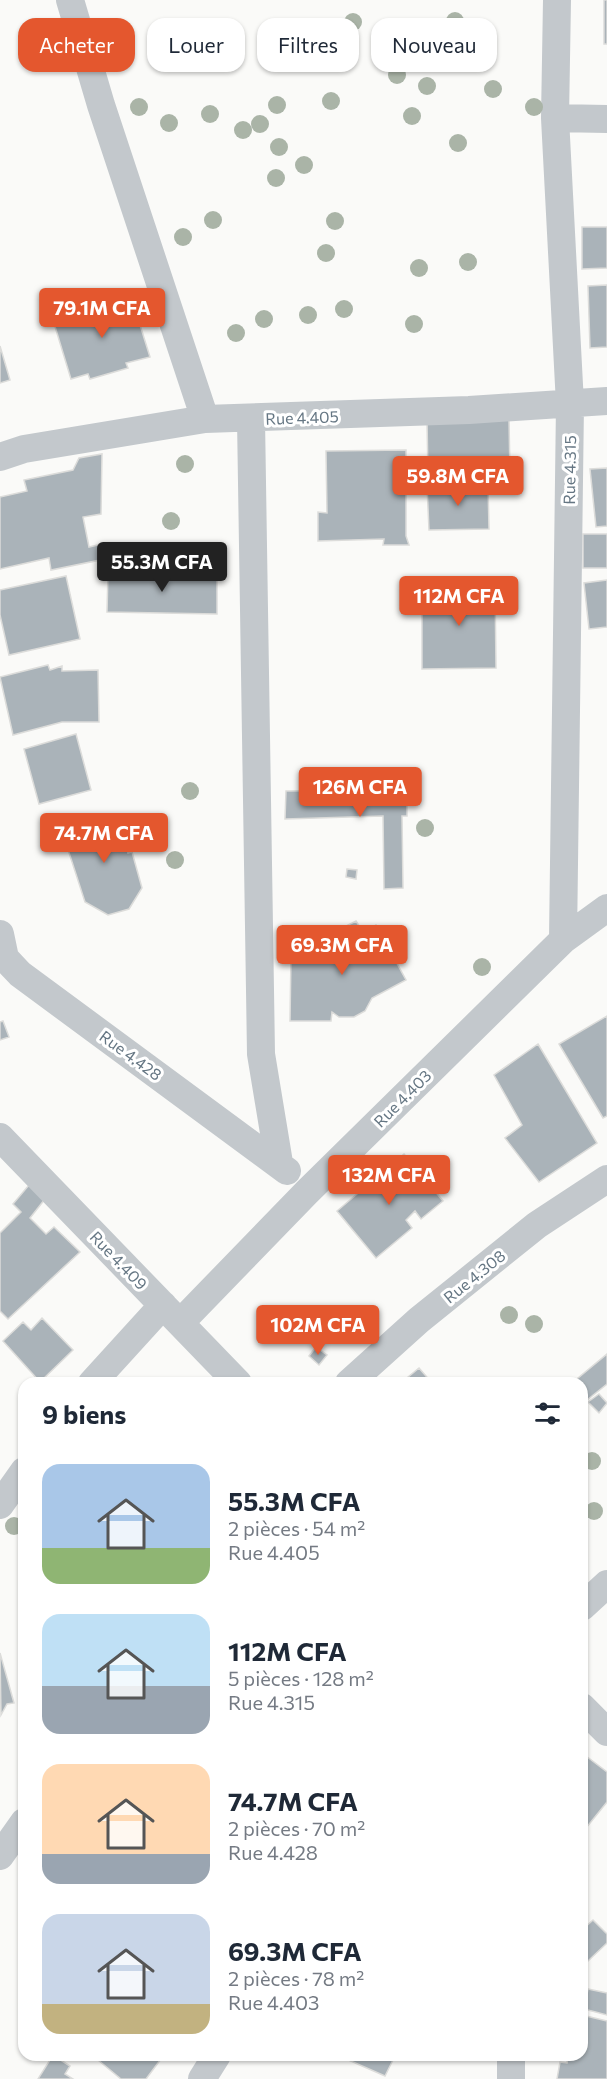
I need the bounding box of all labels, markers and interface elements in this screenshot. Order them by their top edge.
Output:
chip: Acheter [18,18,135,72]
chip: Louer [147,18,245,72]
chip: Filtres [257,18,359,72]
chip: Nouveau [371,18,497,72]
pin: 79.1M CFA [33,288,171,339]
text: 79.1M CFA [53,295,151,319]
street label: Rue 4.405 [265,406,339,428]
street label: Rue 4.315 [559,435,579,505]
pin: 59.8M CFA [389,456,527,507]
text: 59.8M CFA [407,463,509,487]
pin: 55.3M CFA [93,542,231,593]
text: 55.3M CFA [111,549,213,573]
pin: 112M CFA [397,576,521,627]
text: 112M CFA [413,583,505,607]
pin: 126M CFA [298,767,422,818]
text: 126M CFA [313,774,407,798]
pin: 74.7M CFA [35,813,173,864]
text: 74.7M CFA [54,820,154,844]
pin: 69.3M CFA [273,925,411,976]
text: 69.3M CFA [291,932,393,956]
street label: Rue 4.428 [96,1026,166,1084]
street label: Rue 4.403 [369,1065,435,1131]
pin: 132M CFA [327,1155,451,1206]
text: 132M CFA [342,1162,436,1186]
street label: Rue 4.409 [87,1227,151,1293]
street label: Rue 4.308 [439,1245,509,1307]
pin: 102M CFA [256,1305,380,1356]
text: 102M CFA [270,1312,366,1336]
icon: filters [531,1397,564,1430]
text: 9 biens [42,1398,127,1429]
text: 55.3M CFA [228,1485,360,1516]
icon: home [90,1488,162,1560]
text: 2 pièces · 54 m² [228,1516,365,1540]
text: Rue 4.405 [228,1540,320,1564]
text: 112M CFA [228,1635,347,1666]
icon: home [90,1638,162,1710]
text: 5 pièces · 128 m² [228,1666,374,1690]
text: Rue 4.315 [228,1690,315,1714]
text: 74.7M CFA [228,1785,358,1816]
icon: home [90,1788,162,1860]
text: 2 pièces · 70 m² [228,1816,365,1840]
text: Rue 4.428 [228,1840,318,1864]
text: 69.3M CFA [228,1935,362,1966]
icon: home [90,1938,162,2010]
text: 2 pièces · 78 m² [228,1966,364,1990]
text: Rue 4.403 [228,1990,320,2014]

